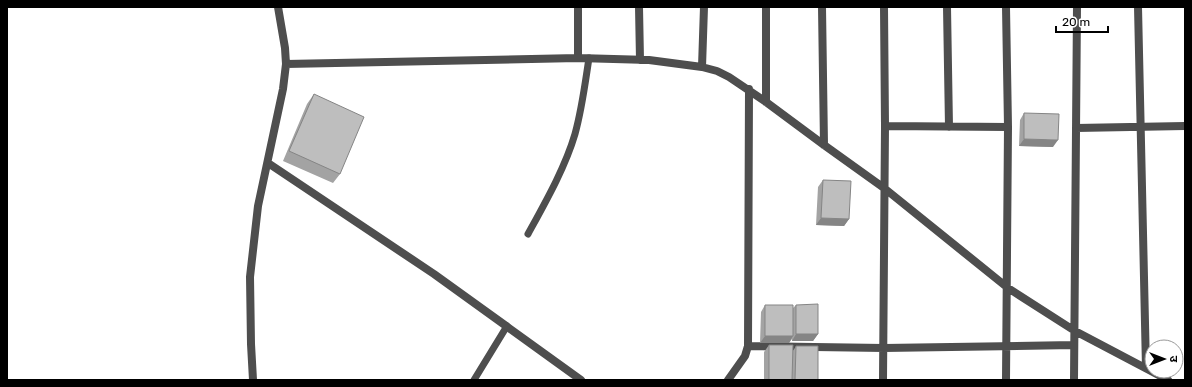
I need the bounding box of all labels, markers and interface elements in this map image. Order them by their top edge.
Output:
scale bar [1056,8,1108,34]
text: 20 m [1062,15,1090,29]
north arrow [1144,339,1184,379]
text: उ [1167,356,1180,363]

